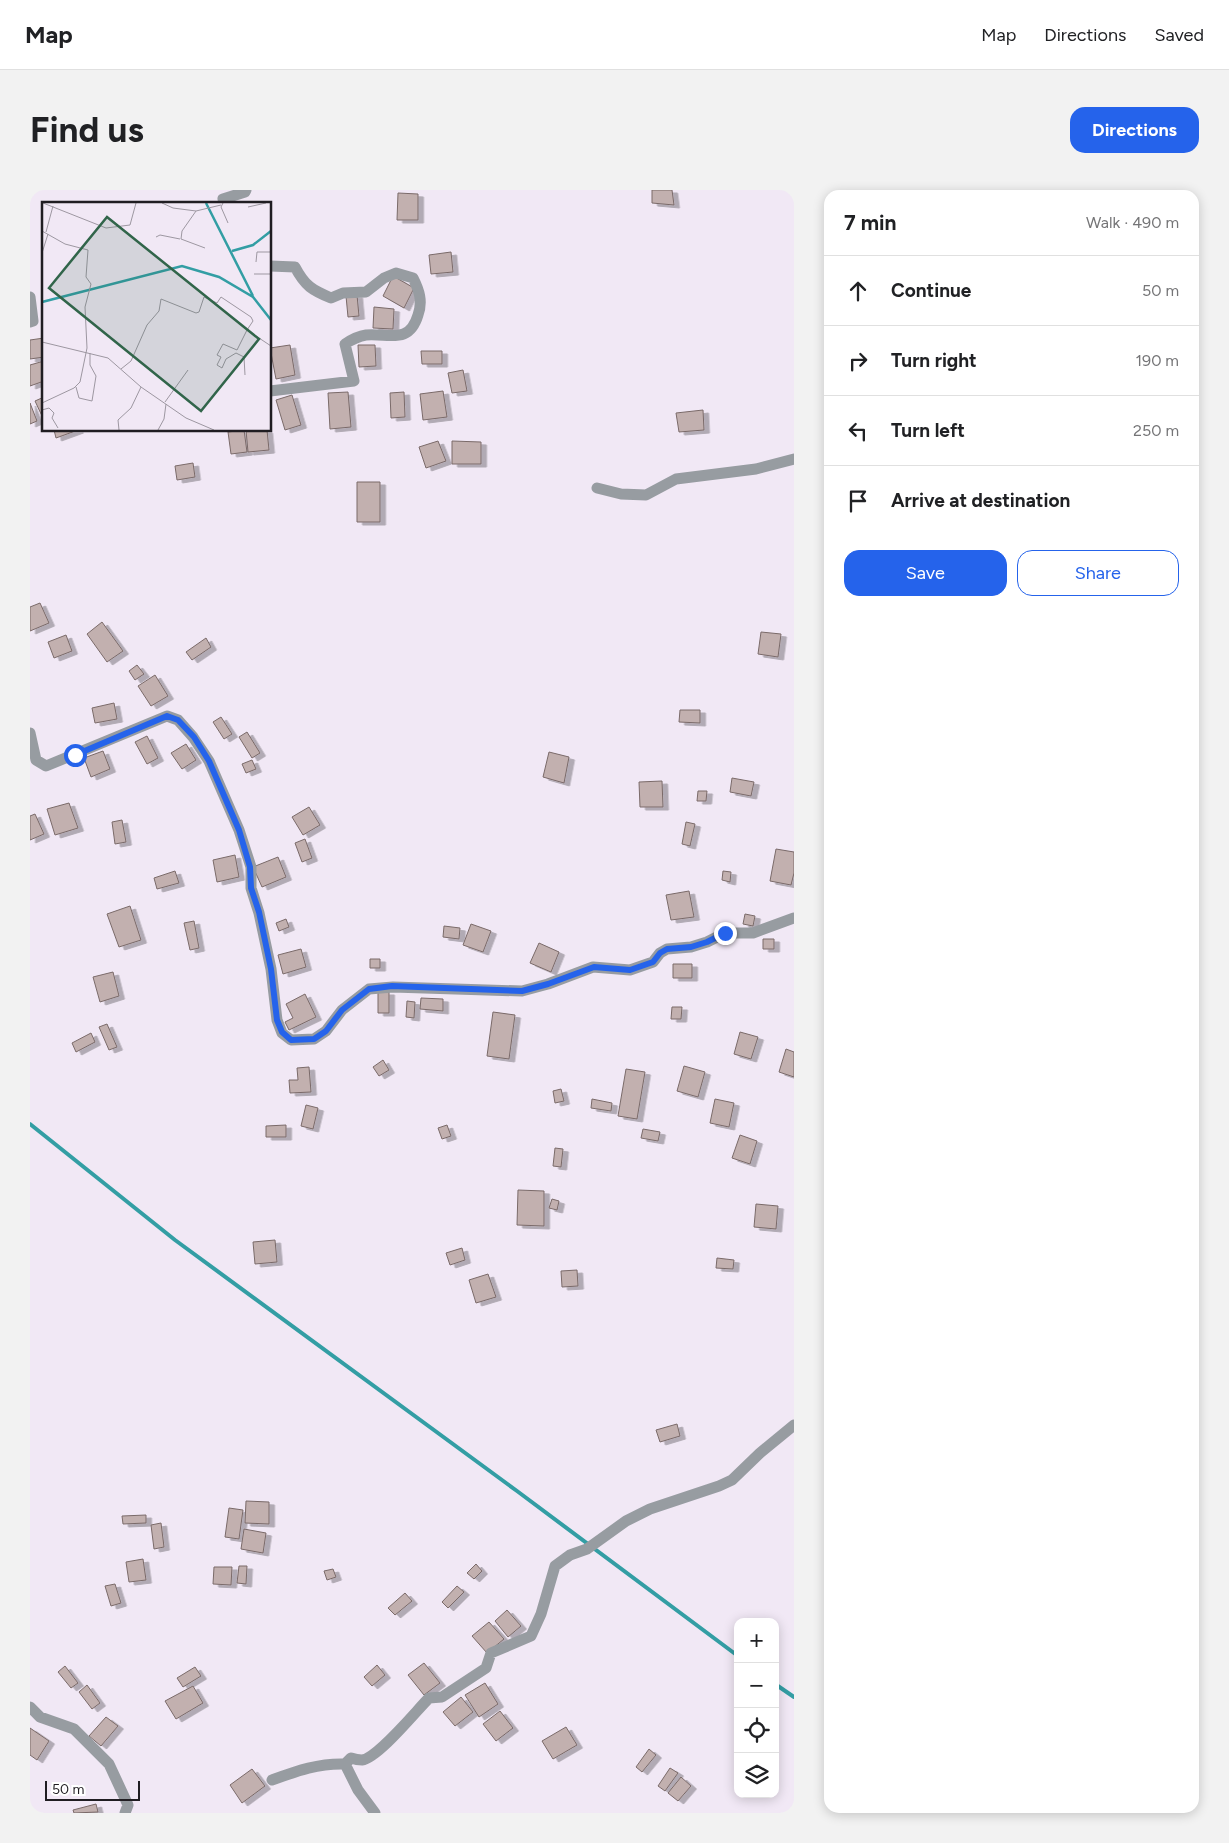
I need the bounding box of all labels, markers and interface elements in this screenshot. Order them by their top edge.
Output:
text: Map [25,20,73,49]
text: Map [981,24,1016,46]
text: Directions [1044,24,1126,46]
text: Saved [1154,24,1204,46]
button: Directions [1070,107,1199,153]
text: Find us [30,109,144,151]
inset map [42,202,271,431]
text: 7 min [844,210,896,235]
text: Walk · 490 m [1086,213,1179,232]
icon: ahead [844,277,872,305]
text: Continue [891,279,971,302]
text: 50 m [1142,281,1179,300]
icon: right [844,347,872,375]
text: Turn right [891,349,977,372]
text: 190 m [1136,351,1179,370]
icon: left [844,417,872,445]
text: Turn left [891,419,965,442]
text: 250 m [1133,421,1179,440]
icon: arrive [844,487,872,515]
text: Arrive at destination [891,489,1070,512]
button: Save [844,550,1007,596]
button: Share [1017,550,1179,596]
route start [64,744,87,767]
route end [714,922,737,945]
map controls [734,1618,779,1798]
button: + [734,1618,779,1663]
button: − [734,1663,779,1708]
button: locate [734,1708,779,1753]
button: layers [734,1753,779,1798]
scale bar [45,1778,140,1801]
text: 50 m [52,1781,84,1798]

